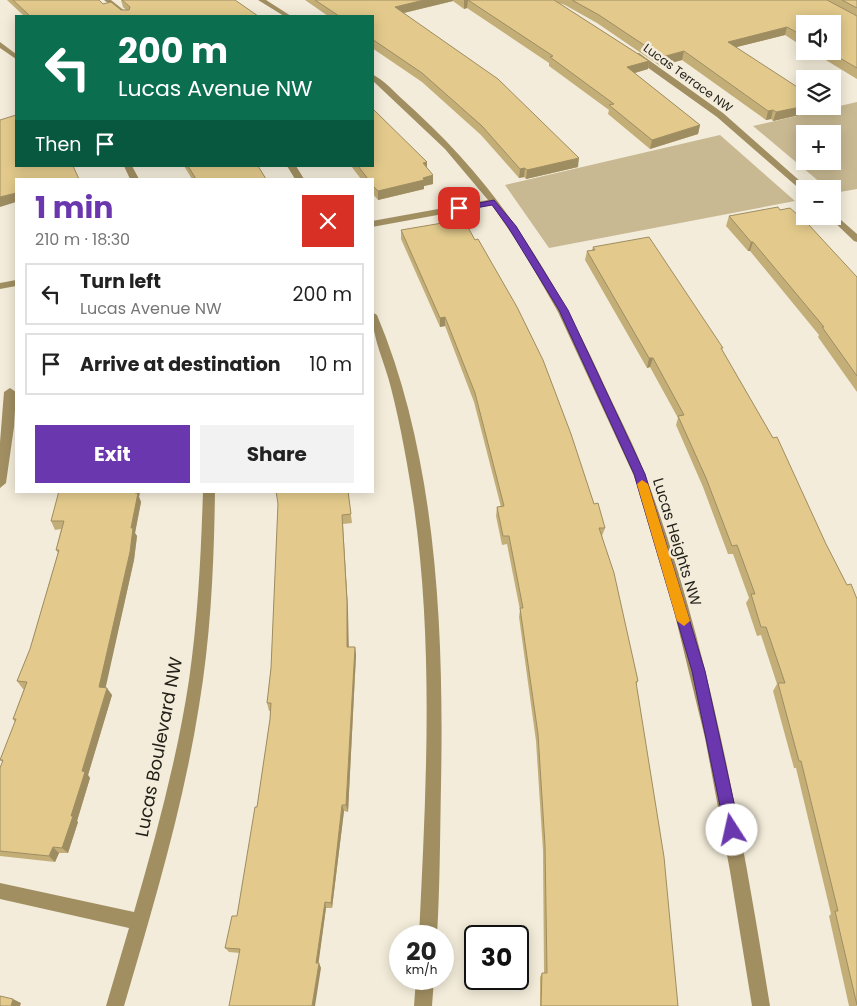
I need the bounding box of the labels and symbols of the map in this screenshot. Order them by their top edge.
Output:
street label: Lucas Terrace NW [640,39,737,116]
pin [438,187,480,229]
street label: Lucas Heights NW [648,475,707,609]
street label: Lucas Boulevard NW [129,655,188,839]
position arrow [705,803,757,855]
speed limit sign: 30 [464,925,529,990]

